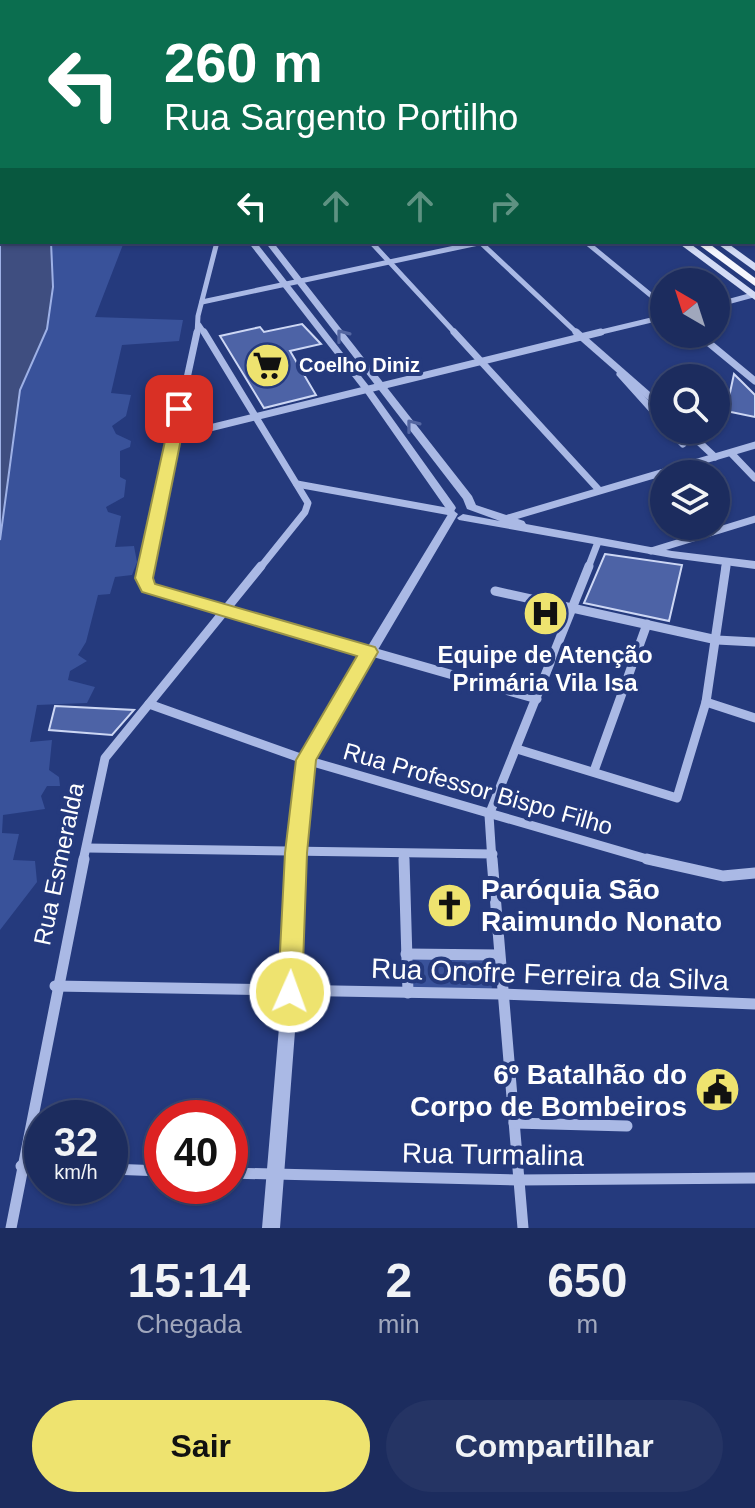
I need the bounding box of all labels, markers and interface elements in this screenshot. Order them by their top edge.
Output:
text: 260 m [164,31,323,94]
icon: left [32,32,136,136]
text: Rua Sargento Portilho [164,97,518,138]
icon: left [230,184,274,228]
icon: ahead [314,184,358,228]
icon: ahead [398,184,442,228]
icon: right [482,184,526,228]
north arrow [650,268,730,348]
map controls [650,268,730,540]
one-way arrow [338,329,352,344]
supermarket icon: Coelho Diniz [244,341,292,389]
place label: Coelho Diniz [299,354,420,376]
button: search [650,364,730,444]
pin [145,375,213,443]
icon: arrive [157,387,201,431]
one-way arrow [407,419,421,434]
button: layers [650,460,730,540]
hospital icon: Equipe de Atenção Primária Vila Isa [521,589,569,637]
place label: Equipe de Atenção Primária Vila Isa [437,641,653,696]
street label: Rua Professor Bispo Filho [340,737,616,840]
street label: Rua Esmeralda [28,780,89,948]
place label: Paróquia São Raimundo Nonato [481,874,722,937]
church icon: Paróquia São Raimundo Nonato [426,881,474,929]
position arrow [248,950,332,1034]
street label: Rua Onofre Ferreira da Silva [371,953,730,996]
place label: 6º Batalhão do Corpo de Bombeiros [410,1059,687,1122]
public building icon: 6º Batalhão do Corpo de Bombeiros [694,1066,742,1114]
speed limit sign: 40 [144,1100,248,1204]
text: 32 [54,1120,98,1164]
street label: Rua Turmalina [402,1137,585,1172]
text: km/h [54,1161,98,1183]
text: 15:14 [128,1254,250,1307]
text: 2 [385,1254,412,1307]
text: 650 [547,1254,627,1307]
text: Chegada [136,1309,242,1339]
text: min [378,1309,420,1339]
text: m [577,1309,598,1339]
button: Sair [32,1400,370,1492]
button: Compartilhar [386,1400,723,1492]

